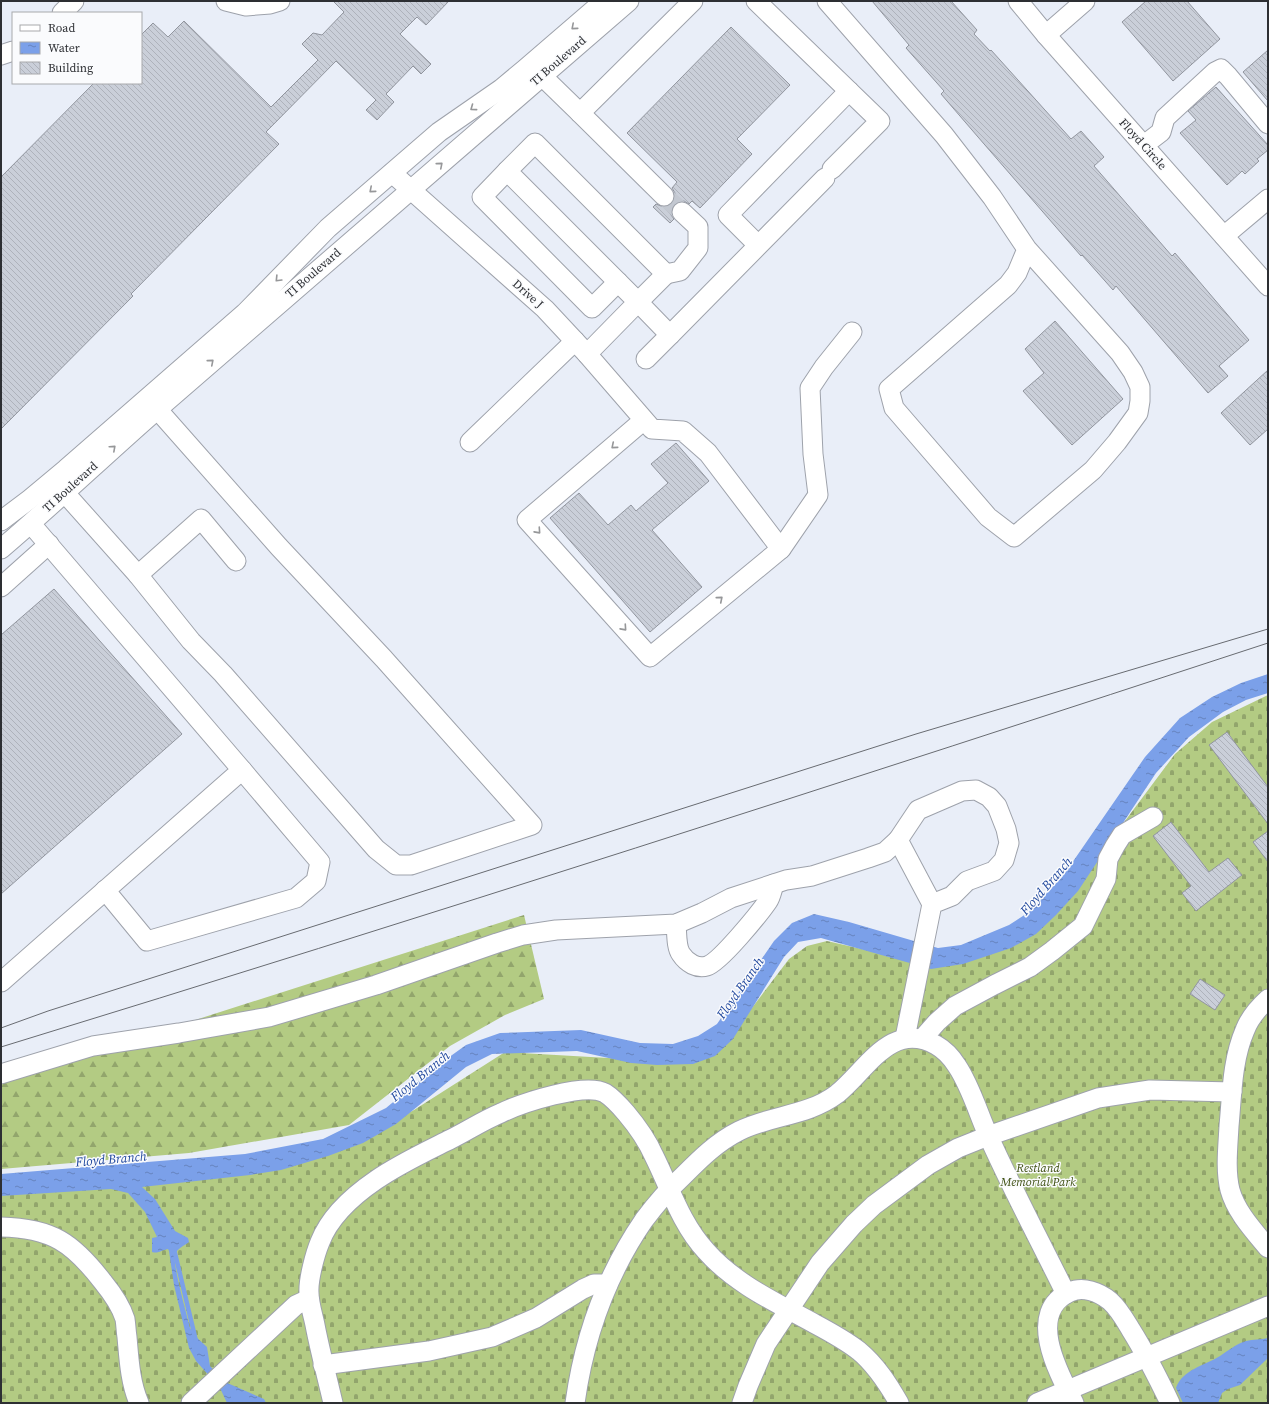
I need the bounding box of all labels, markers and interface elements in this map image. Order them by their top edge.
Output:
legend [12,12,142,84]
text: Road [48,20,75,36]
one-way arrow [572,22,579,29]
street label: TI Boulevard [527,32,589,90]
text: Water [48,40,80,56]
text: Building [48,60,93,76]
one-way arrow [471,103,478,110]
street label: Floyd Circle [1116,115,1170,173]
one-way arrow [435,162,442,169]
one-way arrow [369,185,377,192]
street label: TI Boulevard [282,244,344,302]
one-way arrow [275,274,283,282]
street label: Drive J [509,276,547,312]
one-way arrow [206,360,213,367]
one-way arrow [612,441,619,448]
one-way arrow [108,446,116,453]
street label: TI Boulevard [39,458,101,516]
one-way arrow [533,527,540,534]
one-way arrow [715,597,723,604]
one-way arrow [619,624,626,631]
water label: Floyd Branch [1015,853,1076,919]
water label: Floyd Branch [712,954,767,1023]
water label: Floyd Branch [386,1047,453,1106]
water label: Floyd Branch [74,1147,147,1171]
park label: Restland Memorial Park [999,1160,1076,1190]

